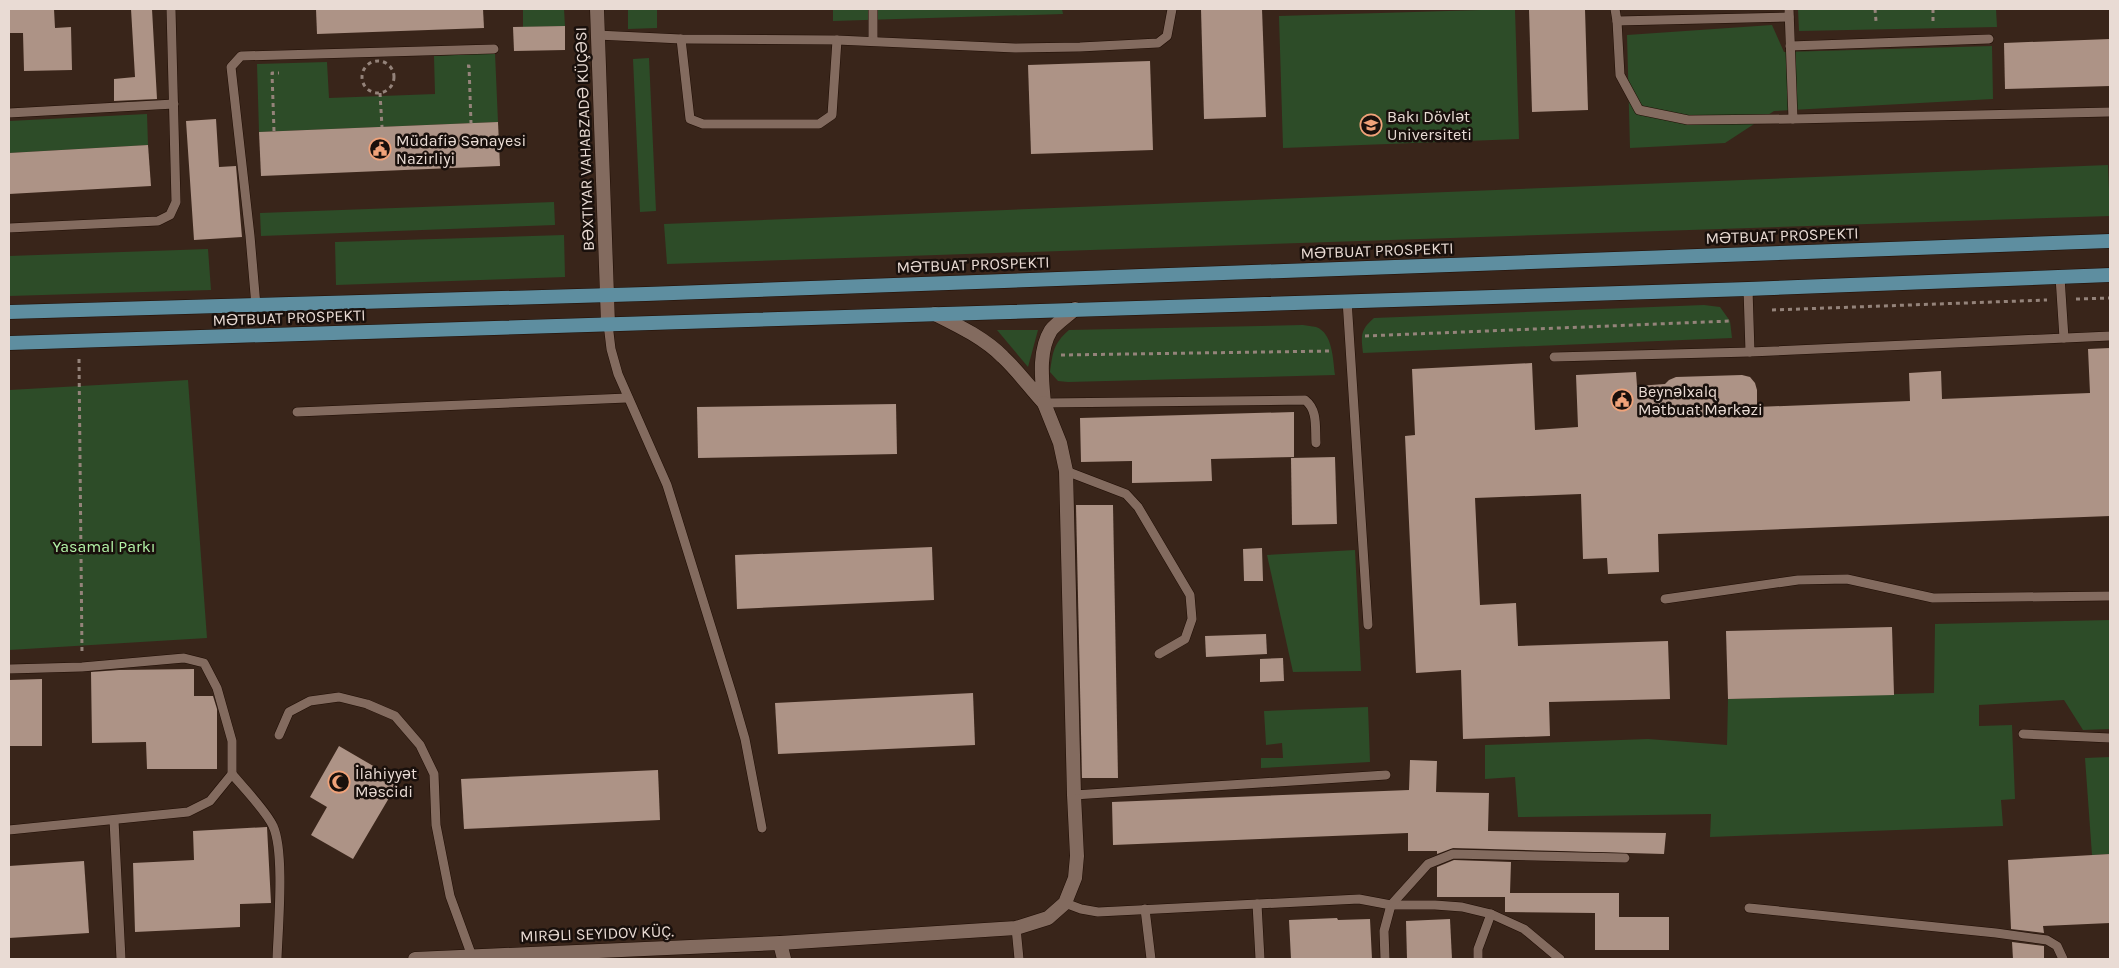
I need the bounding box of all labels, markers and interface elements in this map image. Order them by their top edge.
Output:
street label: BƏXTIYAR VAHABZADƏ KÜÇƏSI [571,27,598,251]
place label: Bakı Dövlət Universiteti [1387,107,1472,144]
school or university icon: Bakı Dövlət Universiteti [1359,113,1383,137]
place label: Müdafiə Sənayesi Nazirliyi [396,131,526,168]
public building icon: Müdafiə Sənayesi Nazirliyi [368,137,392,161]
street label: MƏTBUAT PROSPEKTI [1705,223,1859,248]
street label: MƏTBUAT PROSPEKTI [1300,238,1454,263]
street label: MƏTBUAT PROSPEKTI [896,252,1050,277]
street label: MƏTBUAT PROSPEKTI [212,305,366,330]
place label: Beynəlxalq Mətbuat Mərkəzi [1638,382,1763,419]
public building icon: Beynəlxalq Mətbuat Mərkəzi [1610,388,1634,412]
park label: Yasamal Parkı [52,537,156,556]
place label: İlahiyyət Məscidi [355,764,417,801]
mosque icon: İlahiyyət Məscidi [327,770,351,794]
street label: MIRƏLI SEYIDOV KÜÇ. [520,921,674,946]

